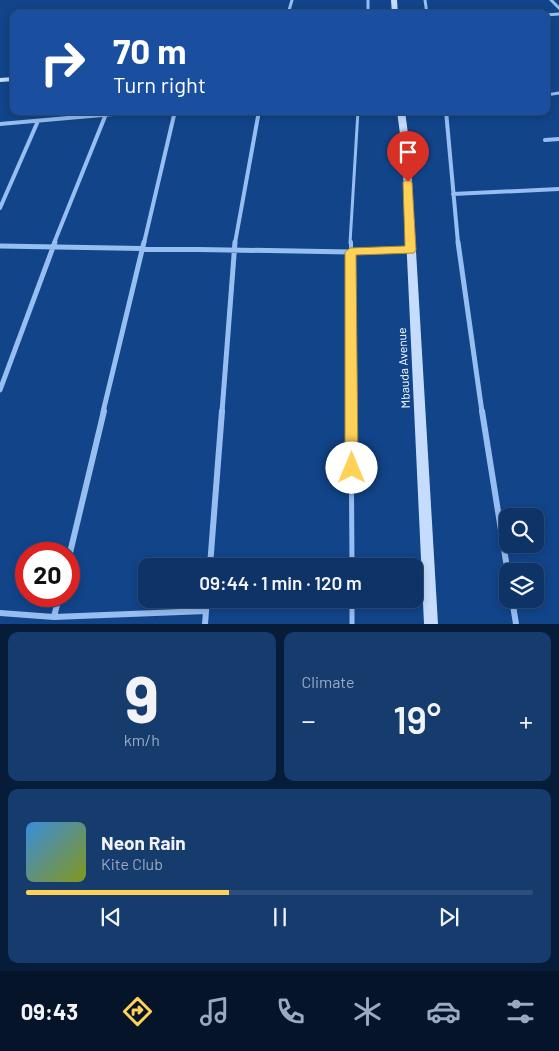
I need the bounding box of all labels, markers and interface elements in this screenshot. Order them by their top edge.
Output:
text: 70 m [113,29,187,71]
icon: right [30,30,95,95]
text: Turn right [113,71,206,97]
pin [387,131,429,182]
icon: arrive [394,138,422,166]
street label: Mbauda Avenue [394,327,412,409]
position arrow [325,441,377,493]
map controls [499,508,544,608]
button: search [499,508,544,553]
speed limit sign: 20 [15,542,80,607]
button: layers [499,563,544,608]
text: 09:44 · 1 min · 120 m [199,571,362,594]
text: 9 [124,658,159,736]
text: Climate [302,672,354,691]
text: 19° [393,696,441,742]
text: − [302,703,316,737]
text: + [519,703,533,737]
text: km/h [124,730,160,749]
text: Neon Rain [101,831,186,854]
text: Kite Club [101,854,163,873]
icon: previous [97,903,125,931]
icon: pause [266,903,294,931]
icon: next [435,903,463,931]
icon: directions [120,994,155,1029]
icon: music [197,994,232,1029]
icon: phone [273,994,308,1029]
icon: climate [350,994,385,1029]
icon: car [426,994,461,1029]
icon: filters [503,994,538,1029]
text: 09:43 [21,998,78,1024]

